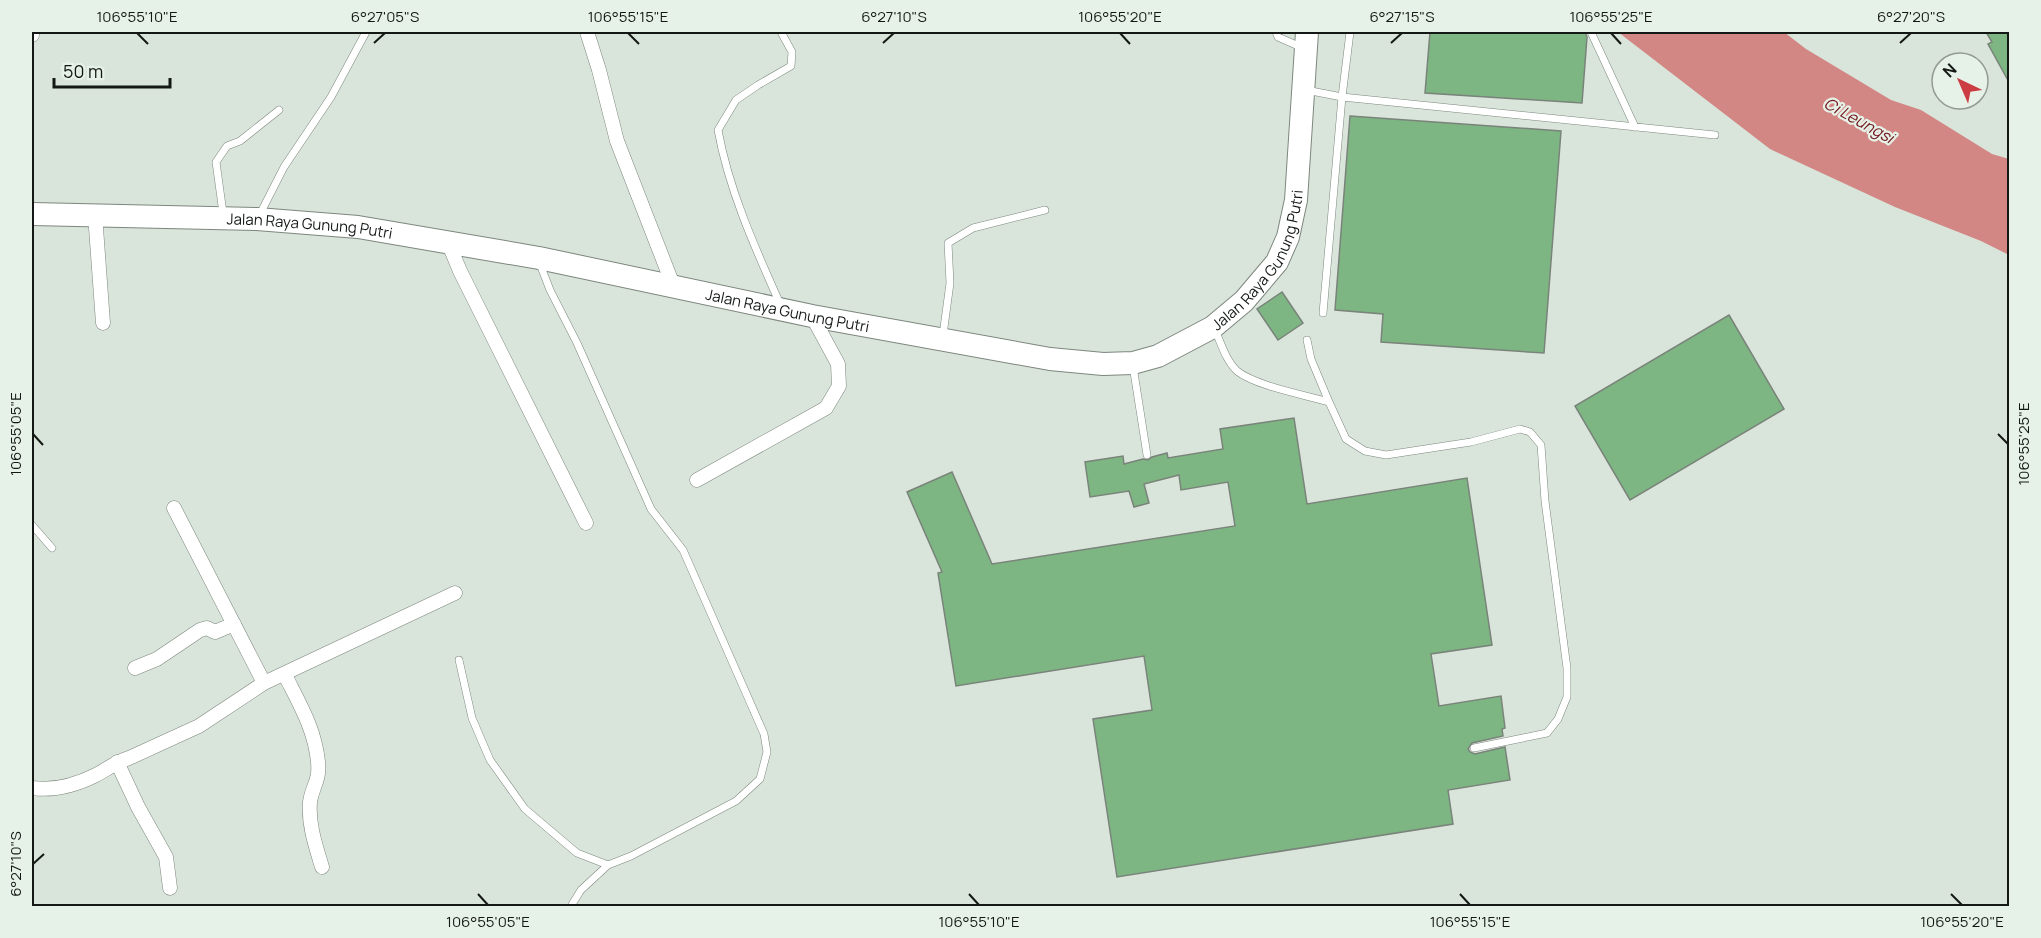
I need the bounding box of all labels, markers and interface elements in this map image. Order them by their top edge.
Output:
text: 106°55'10"E [96,6,178,27]
text: 6°27'05"S [351,6,419,27]
text: 106°55'15"E [588,6,668,27]
text: 6°27'10"S [861,6,927,27]
text: 106°55'20"E [1078,6,1162,27]
text: 6°27'15"S [1370,6,1434,27]
text: 106°55'25"E [1569,6,1653,27]
text: 6°27'20"S [1877,6,1945,27]
scale bar [54,51,170,89]
north arrow [1930,51,1990,111]
text: N [1938,58,1961,82]
text: 50 m [63,59,103,83]
water label: Ci Leungsi [1820,92,1900,149]
street label: Jalan Raya Gunung Putri [1207,189,1307,335]
street label: Jalan Raya Gunung Putri [226,208,394,243]
street label: Jalan Raya Gunung Putri [704,283,871,337]
text: 106°55'05"E [5,392,26,476]
text: 106°55'25"E [2013,402,2034,486]
text: 6°27'10"S [5,831,26,897]
text: 106°55'05"E [446,911,530,932]
text: 106°55'10"E [938,911,1020,932]
text: 106°55'15"E [1430,911,1510,932]
text: 106°55'20"E [1920,911,2004,932]

